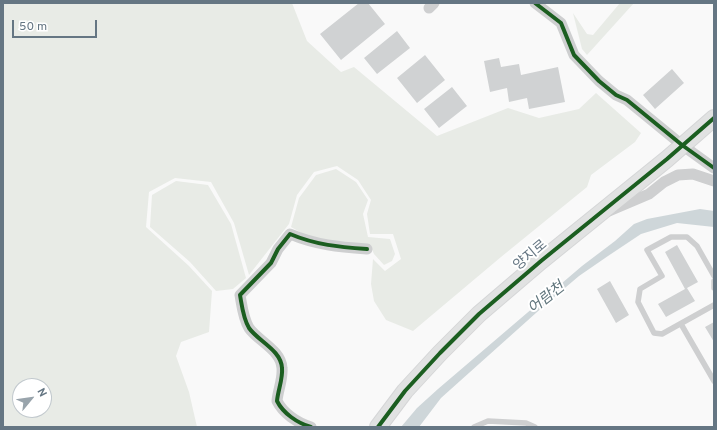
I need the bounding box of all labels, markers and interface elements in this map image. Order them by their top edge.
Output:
scale bar [14,12,99,38]
text: 50 m [19,19,47,35]
street label: 양지로 [511,237,551,275]
water label: 어람천 [525,279,569,319]
north arrow [12,378,52,418]
text: N [34,386,50,400]

